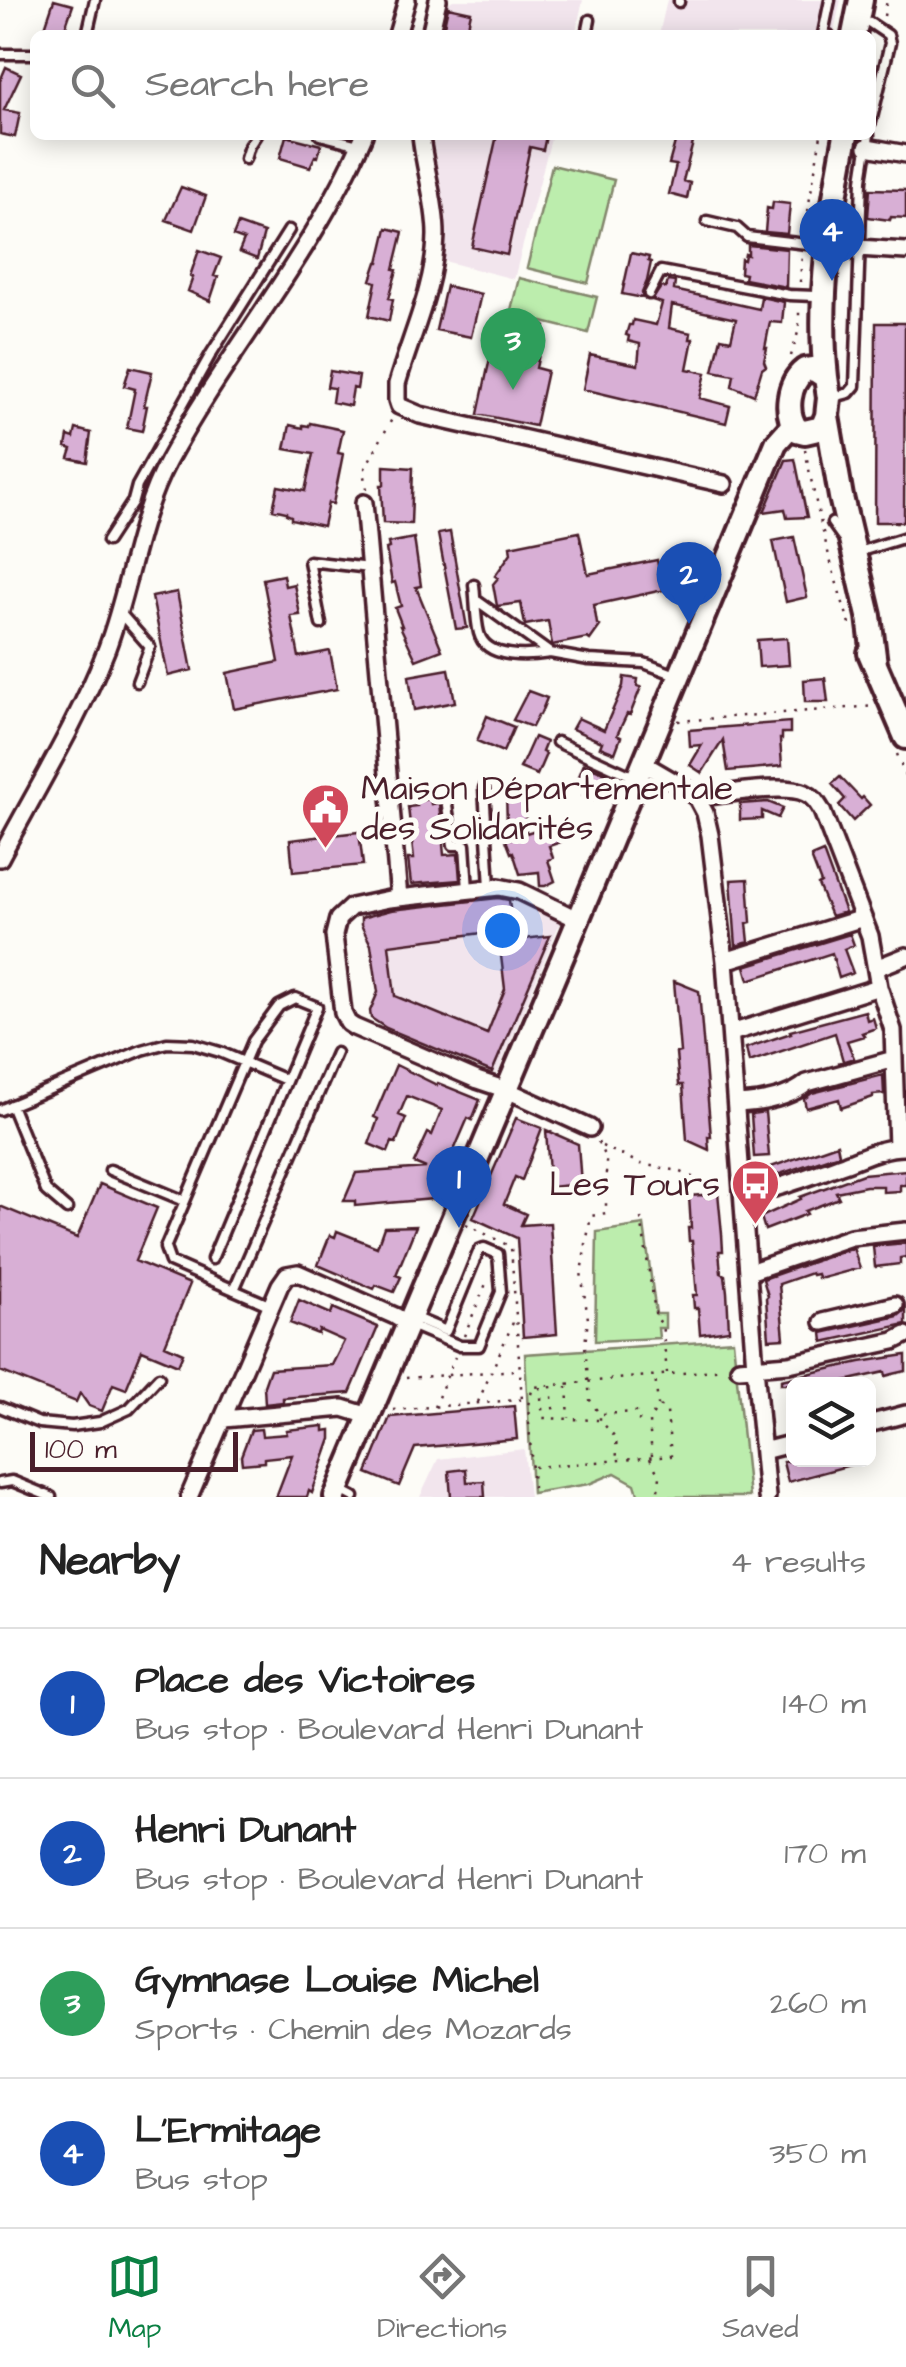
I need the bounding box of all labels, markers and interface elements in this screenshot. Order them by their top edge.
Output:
search box [30,30,876,140]
icon: search [65,58,120,113]
text: Search here [145,59,369,111]
pin: 4 [800,198,864,281]
pin: 3 [480,308,546,390]
pin: 2 [656,542,722,624]
place label: Maison Départementale des Solidarités [361,764,733,853]
public building icon: Maison Départementale des Solidarités [300,782,352,850]
your location [477,905,528,956]
pin: 1 [426,1146,492,1228]
bus stop icon: Les Tours [729,1158,781,1226]
place label: Les Tours [549,1160,720,1209]
map controls [786,1377,876,1467]
button: layers [786,1377,876,1467]
scale bar [30,1427,238,1472]
text: 100 m [45,1430,117,1469]
text: Nearby [40,1533,180,1591]
text: 4 results [730,1540,866,1585]
text: Place des Victoires [135,1655,475,1707]
text: 1 [70,1681,75,1726]
text: 140 m [782,1681,866,1726]
text: Bus stop · Boulevard Henri Dunant [135,1707,643,1752]
text: Henri Dunant [135,1805,356,1857]
text: 2 [63,1831,82,1876]
text: 170 m [784,1831,866,1876]
text: Bus stop · Boulevard Henri Dunant [135,1857,643,1902]
text: Gymnase Louise Michel [135,1955,539,2007]
text: 3 [64,1981,81,2026]
text: 260 m [770,1981,866,2026]
text: Sports · Chemin des Mozards [135,2007,572,2052]
text: L'Ermitage [135,2105,321,2157]
text: 4 [62,2131,83,2176]
text: 350 m [769,2131,866,2176]
text: Bus stop [135,2157,268,2202]
tab: Map [107,2249,162,2348]
tab: Directions [377,2249,507,2348]
tab: Saved [722,2249,799,2348]

